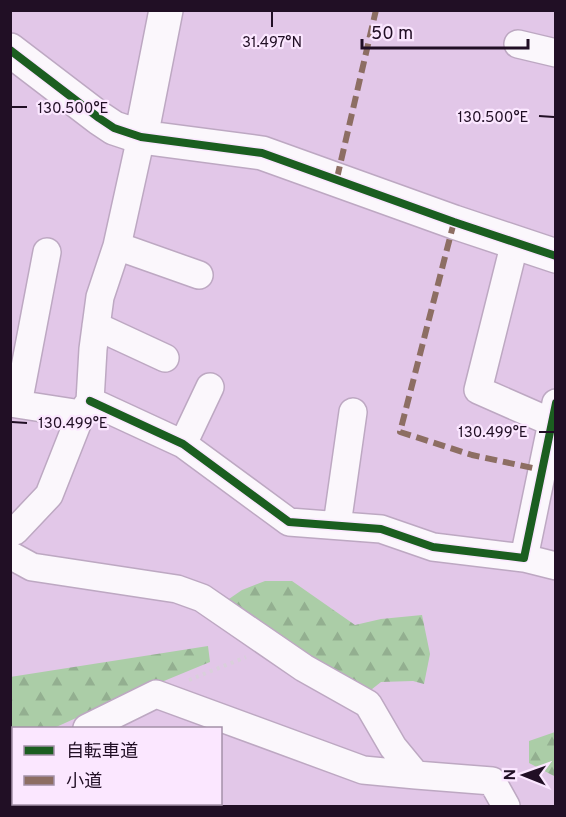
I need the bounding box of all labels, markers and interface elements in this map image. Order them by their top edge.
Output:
scale bar [362,12,528,50]
text: 50 m [371,23,413,46]
text: 31.497°N [242,34,302,53]
text: 130.500°E [37,100,109,119]
text: 130.500°E [457,109,529,128]
text: 130.499°E [38,415,108,434]
text: 130.499°E [458,424,528,443]
legend [12,727,222,805]
text: 自転車道 [66,741,138,764]
north arrow [494,745,554,805]
text: N [501,769,521,781]
text: 小道 [66,771,102,794]

